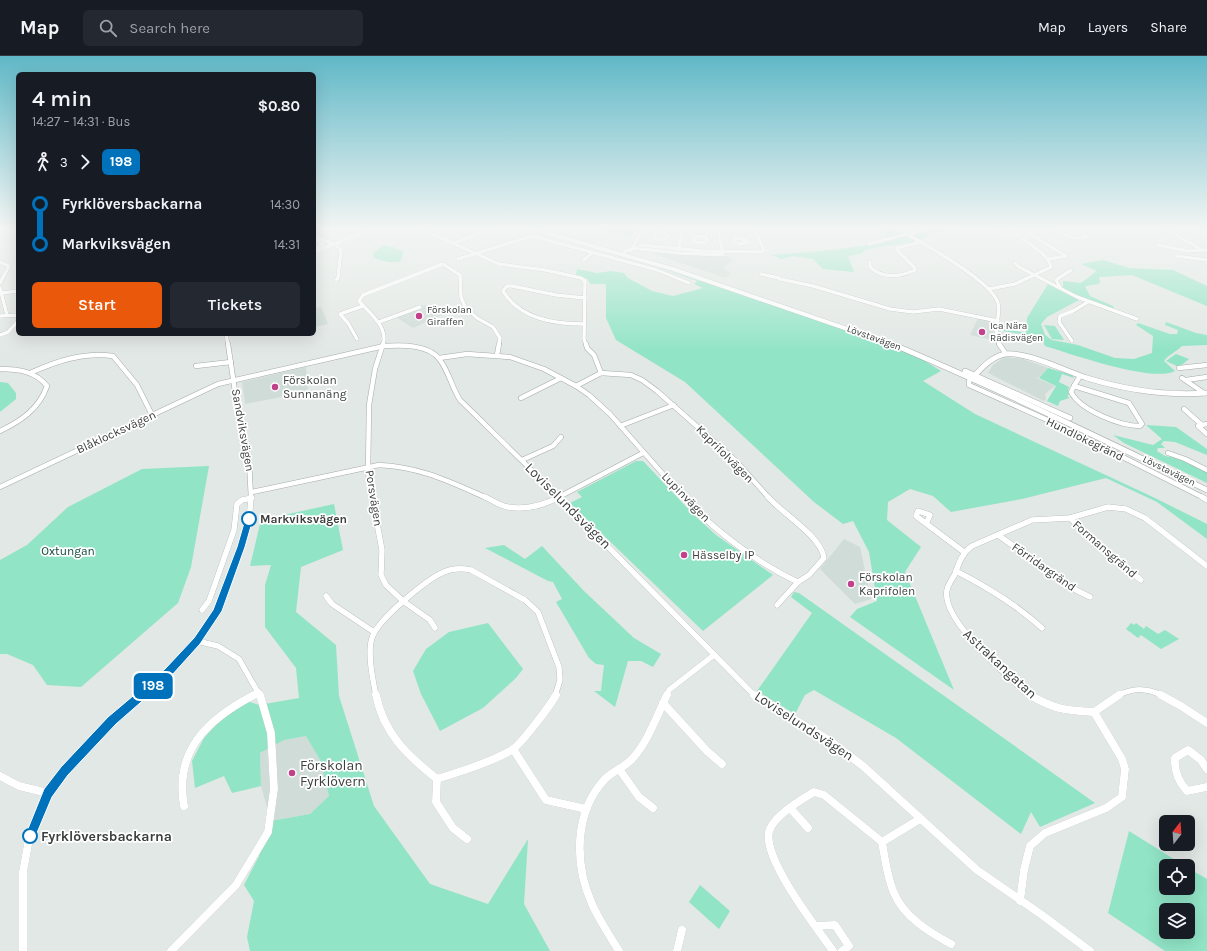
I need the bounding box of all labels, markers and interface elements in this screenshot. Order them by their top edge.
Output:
search box [83,10,363,46]
text: Map [20,17,59,39]
icon: search [97,17,119,39]
text: Search here [129,19,210,37]
text: Map [1038,19,1066,36]
text: Layers [1088,19,1128,36]
text: Share [1150,19,1187,36]
text: 4 min [32,86,92,112]
text: $0.80 [258,97,300,115]
text: 14:27 – 14:31 · Bus [32,114,130,129]
icon: walk [32,151,54,173]
icon: forward [74,151,96,173]
text: 198 [110,153,132,170]
text: 3 [60,155,68,170]
text: Fyrklöversbackarna [62,195,202,213]
text: 14:30 [270,197,300,212]
text: Markviksvägen [62,235,171,253]
text: 14:31 [273,237,300,252]
button: Start [32,282,162,328]
button: Tickets [170,282,300,328]
place label: Förskolan Giraffen [427,304,472,328]
marker: Förskolan Giraffen [414,311,424,321]
place label: Ica Nära Rädisvägen [990,320,1043,344]
street label: Lövstavägen [845,323,903,353]
marker: Ica Nära Rädisvägen [977,327,987,337]
place label: Förskolan Sunnanäng [283,373,347,401]
marker: Förskolan Sunnanäng [270,382,280,392]
street label: Sandviksvägen [229,388,257,472]
street label: Blåklocksvägen [74,407,158,457]
street label: Hundlokegränd [1044,414,1126,464]
street label: Kaprifolvägen [693,422,757,486]
street label: Lövstavägen [1141,453,1197,489]
street label: Loviselundsvägen [521,459,615,553]
street label: Porsvägen [363,469,385,527]
street label: Lupinvägen [659,469,713,525]
marker: Markviksvägen [241,511,257,527]
place label: Markviksvägen [260,512,347,526]
street label: Formansgränd [1070,517,1140,581]
street label: Förridargränd [1009,540,1079,594]
park label: Oxtungan [41,544,95,558]
place label: Hässelby IP [692,548,755,562]
marker: Hässelby IP [679,550,689,560]
place label: Förskolan Kaprifolen [859,570,915,598]
marker: Förskolan Kaprifolen [846,579,856,589]
street label: Astrakangatan [960,626,1040,702]
line badge: 198 [130,673,176,699]
text: 198 [142,677,164,694]
street label: Loviselundsvägen [751,688,857,764]
place label: Förskolan Fyrklövern [300,757,366,790]
marker: Förskolan Fyrklövern [287,768,297,778]
north arrow [1159,815,1195,851]
map controls [1159,815,1195,939]
marker: Fyrklöversbackarna [22,828,38,844]
place label: Fyrklöversbackarna [41,828,172,845]
button: locate [1159,859,1195,895]
button: layers [1159,903,1195,939]

